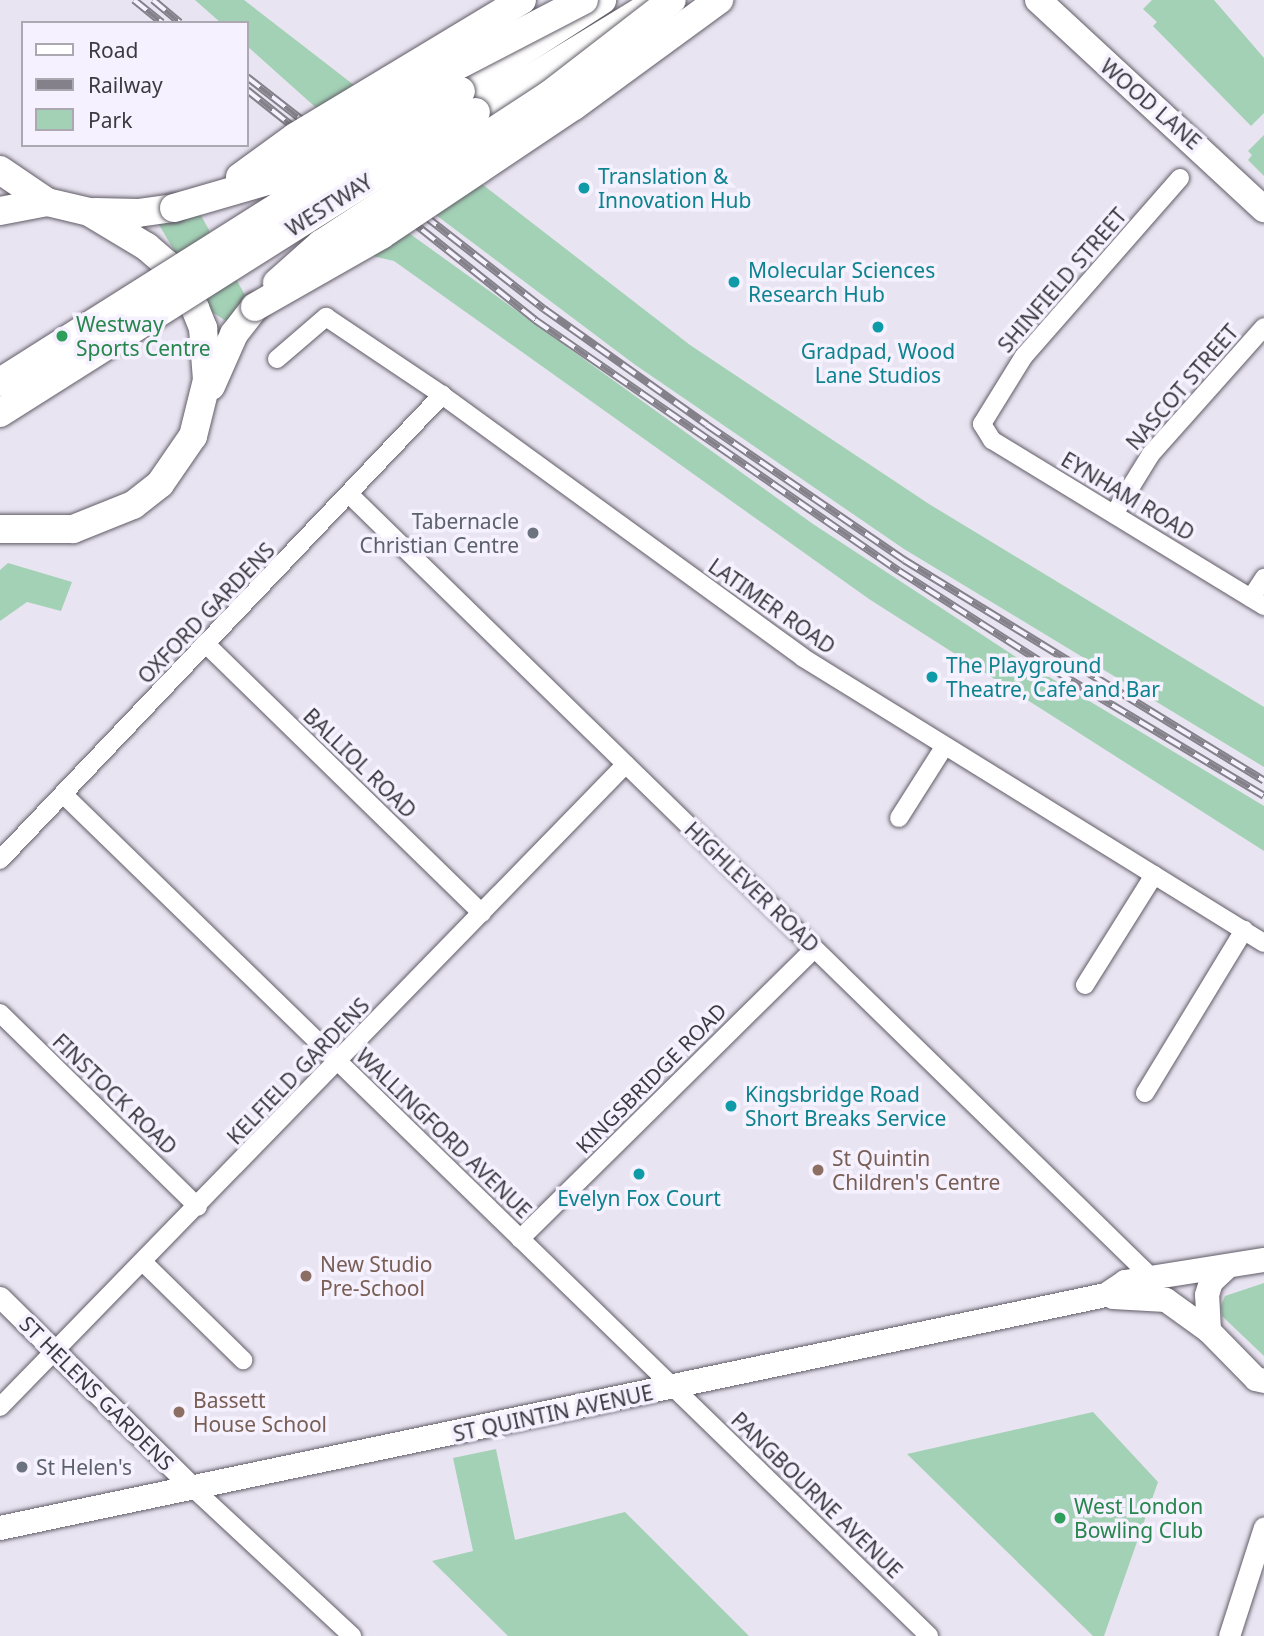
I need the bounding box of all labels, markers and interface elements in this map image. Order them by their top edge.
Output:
legend [21,21,248,147]
text: Road [88,36,138,64]
street label: WOOD LANE [1096,53,1206,155]
text: Railway [88,71,163,99]
text: Park [88,106,132,134]
place label: Translation & Innovation Hub [598,163,751,213]
street label: WESTWAY [281,169,377,241]
marker: Translation & Innovation Hub [576,180,592,196]
street label: SHINFIELD STREET [992,203,1132,357]
place label: Molecular Sciences Research Hub [748,257,935,307]
marker: Molecular Sciences Research Hub [726,274,742,290]
place label: Westway Sports Centre [76,311,211,361]
marker: Gradpad, Wood Lane Studios [870,319,886,335]
street label: NASCOT STREET [1121,319,1243,455]
marker: Westway Sports Centre [54,328,70,344]
place label: Gradpad, Wood Lane Studios [801,338,955,388]
street label: EYNHAM ROAD [1057,446,1199,546]
place label: Tabernacle Christian Centre [360,508,519,558]
marker: Tabernacle Christian Centre [525,525,541,541]
street label: OXFORD GARDENS [132,537,280,689]
street label: LATIMER ROAD [704,553,840,659]
place label: The Playground Theatre, Cafe and Bar [946,652,1160,702]
marker: The Playground Theatre, Cafe and Bar [924,669,940,685]
street label: BALLIOL ROAD [298,703,422,823]
street label: HIGHLEVER ROAD [680,817,824,957]
street label: KELFIELD GARDENS [222,993,374,1149]
street label: KINGSBRIDGE ROAD [571,998,731,1158]
street label: FINSTOCK ROAD [48,1028,182,1160]
street label: WALLINGFORD AVENUE [351,1043,537,1223]
place label: Kingsbridge Road Short Breaks Service [745,1081,946,1131]
marker: Kingsbridge Road Short Breaks Service [723,1098,739,1114]
place label: St Quintin Children's Centre [832,1145,1000,1195]
marker: St Quintin Children's Centre [810,1162,826,1178]
marker: Evelyn Fox Court [631,1166,647,1182]
place label: Evelyn Fox Court [557,1185,721,1211]
place label: New Studio Pre-School [320,1251,432,1301]
marker: New Studio Pre-School [298,1268,314,1284]
street label: ST HELENS GARDENS [15,1311,179,1475]
street label: ST QUINTIN AVENUE [451,1380,655,1446]
place label: Bassett House School [193,1387,327,1437]
marker: Bassett House School [171,1404,187,1420]
street label: PANGBOURNE AVENUE [726,1407,908,1583]
place label: St Helen's [36,1454,132,1480]
marker: St Helen's [14,1459,30,1475]
place label: West London Bowling Club [1074,1493,1203,1543]
marker: West London Bowling Club [1052,1510,1068,1526]

